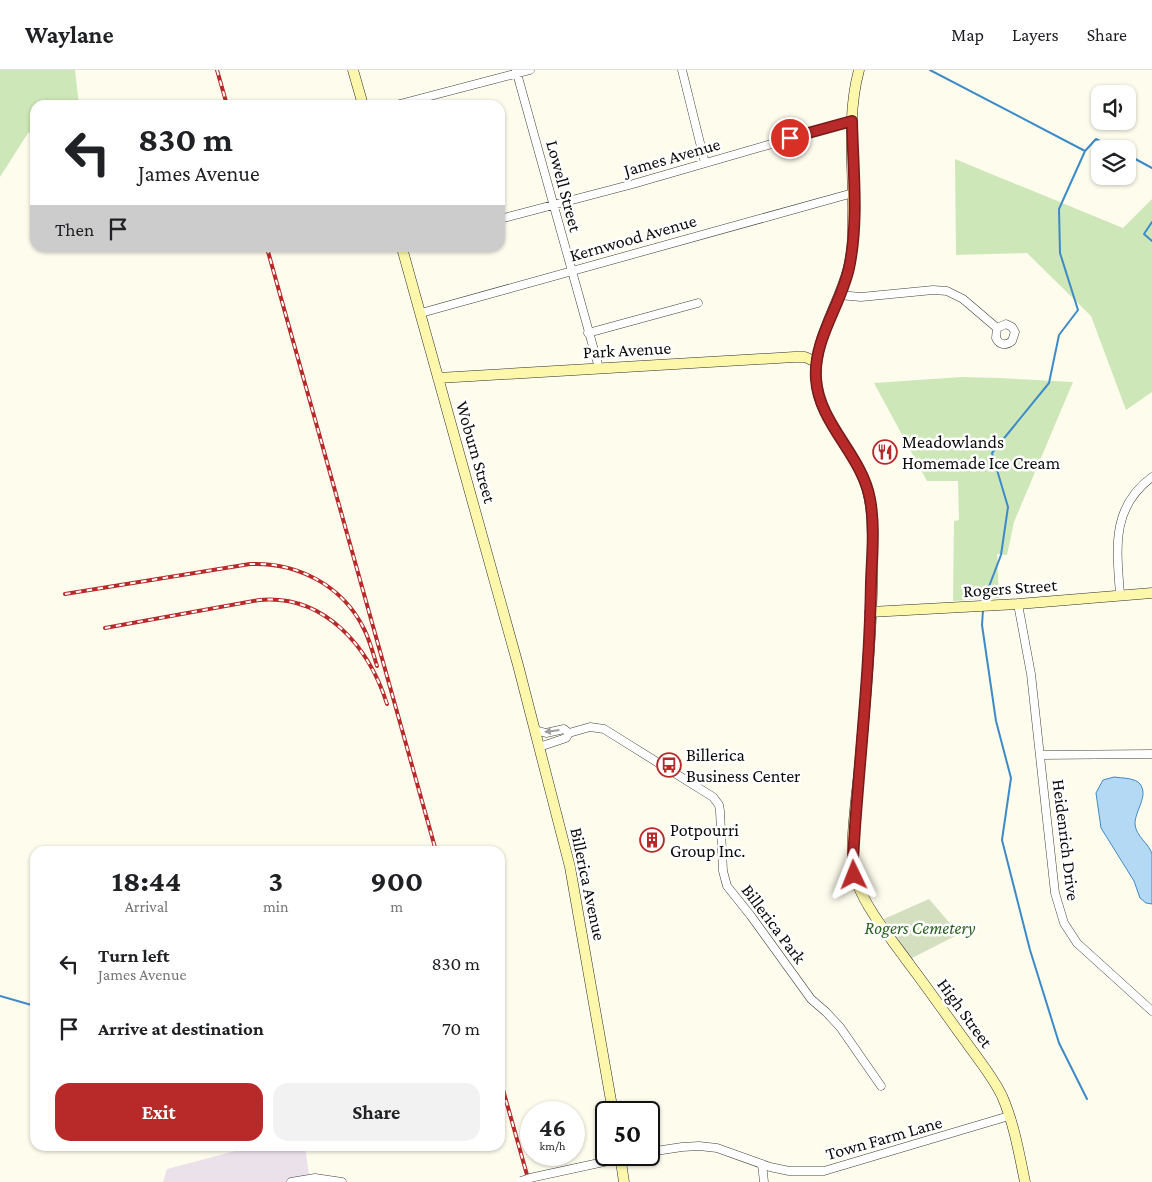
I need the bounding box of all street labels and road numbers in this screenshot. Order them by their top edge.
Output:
street label: James Avenue [619,134,723,181]
street label: Lowell Street [542,138,586,235]
street label: Kernwood Avenue [567,210,699,266]
street label: Park Avenue [582,338,672,362]
street label: Woburn Street [452,399,500,506]
street label: Rogers Street [962,575,1059,601]
street label: Heidenrich Drive [1049,778,1083,902]
street label: Billerica Avenue [566,826,610,943]
street label: Billerica Park [738,880,811,968]
street label: High Street [933,975,997,1052]
street label: Town Farm Lane [823,1112,945,1164]

